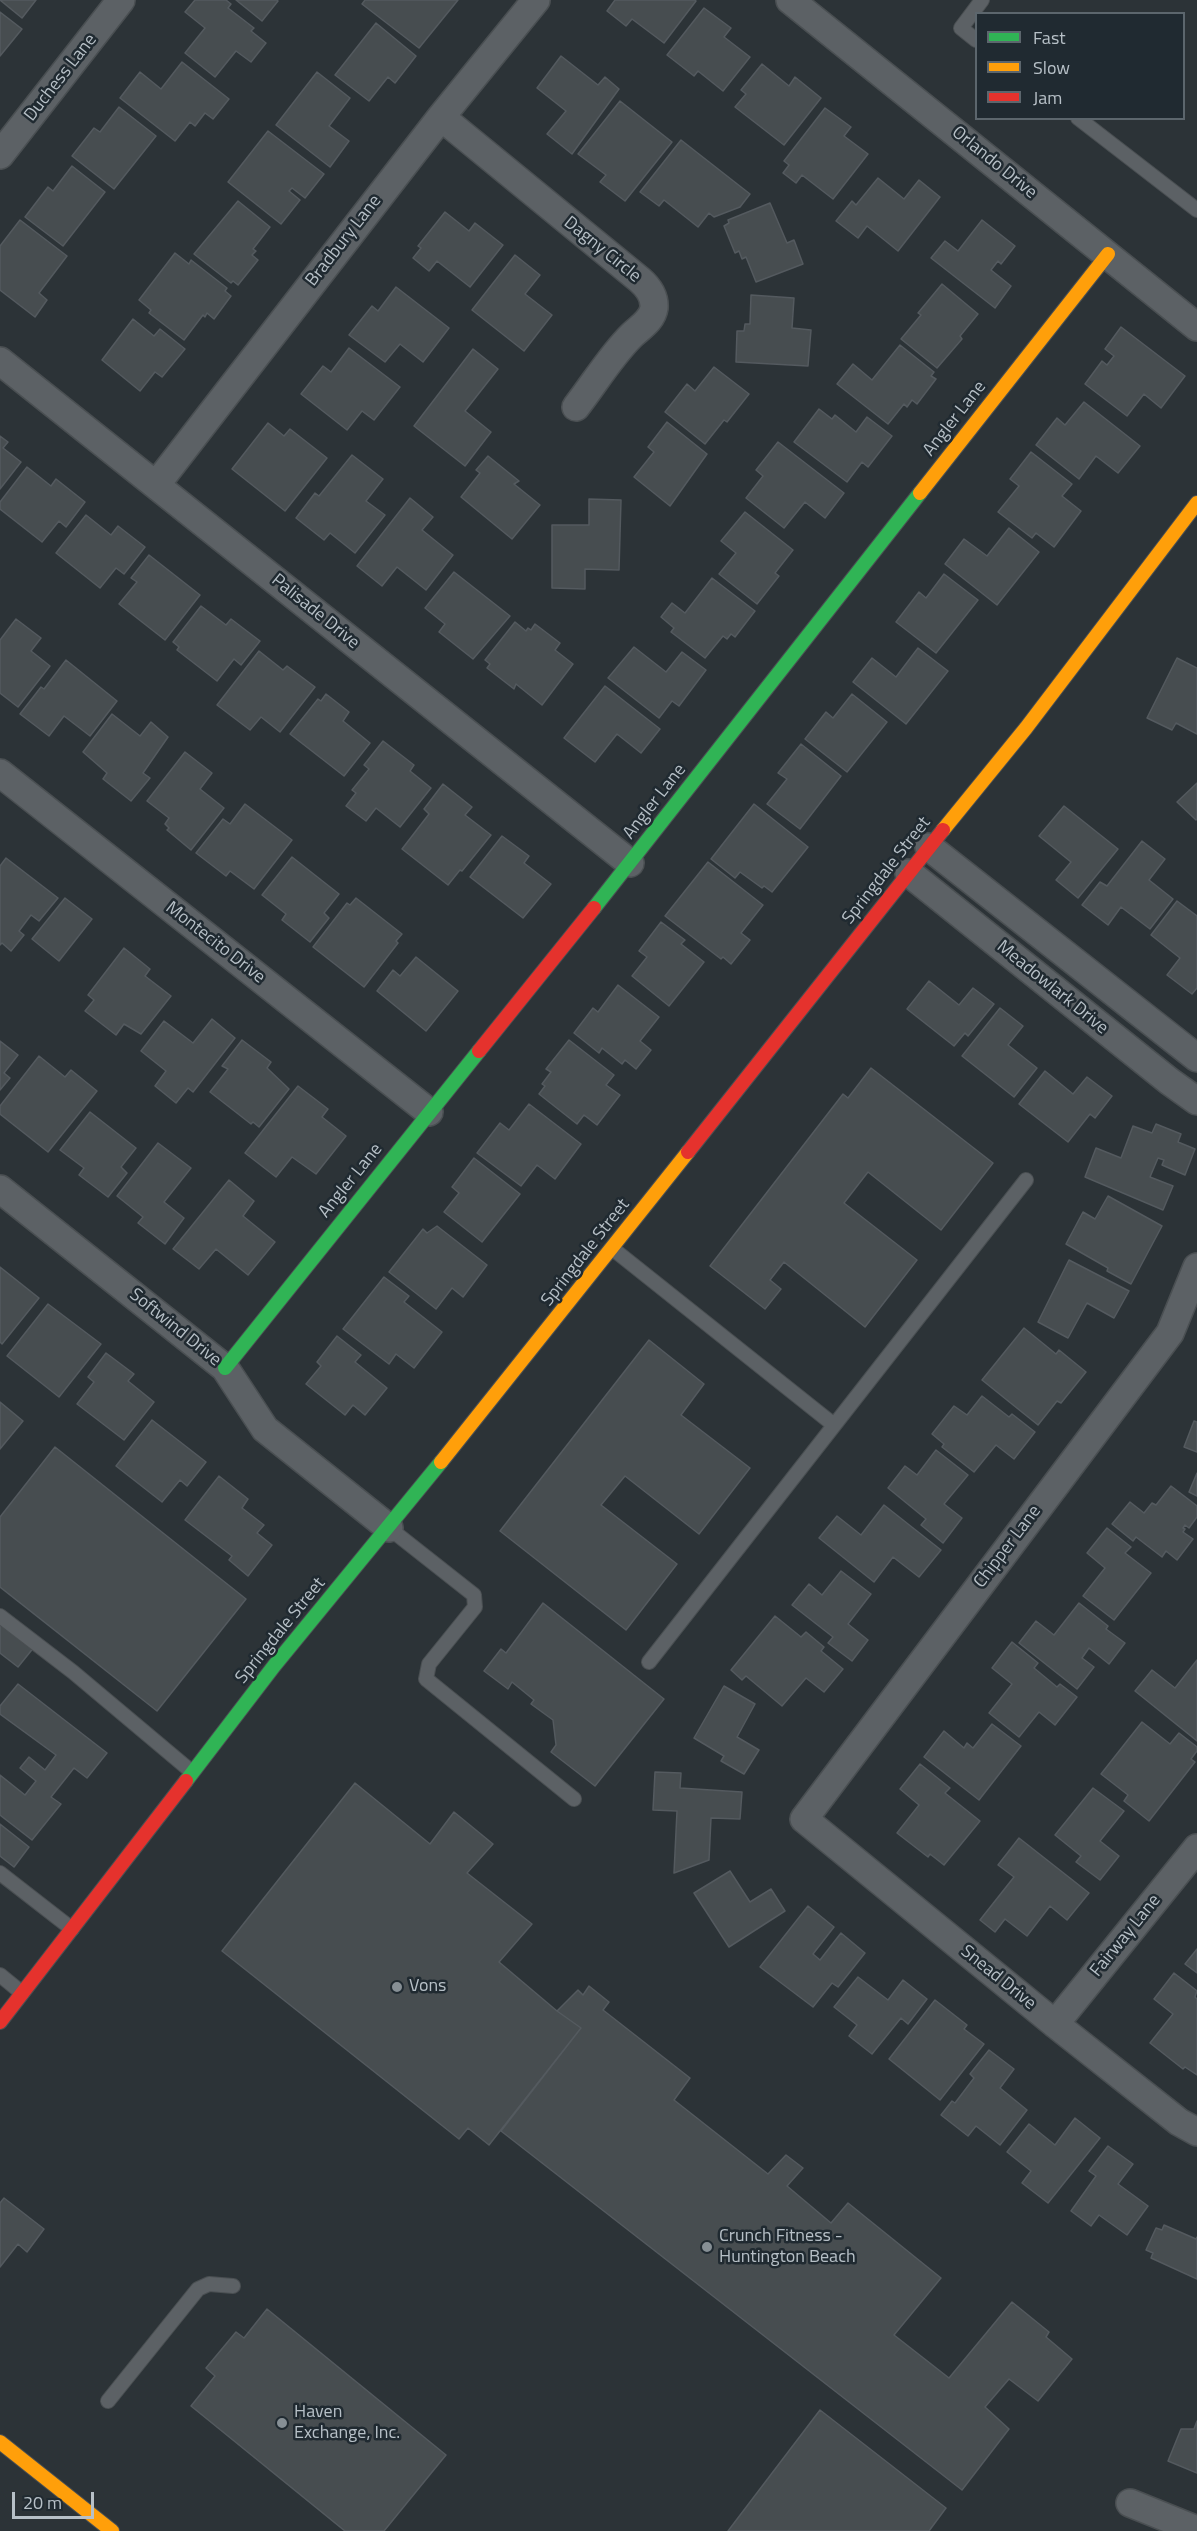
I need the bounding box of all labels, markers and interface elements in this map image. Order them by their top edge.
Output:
legend [975,12,1185,120]
text: Fast [1033,24,1066,51]
street label: Duchess Lane [20,30,102,126]
text: Slow [1033,54,1070,81]
text: Jam [1033,84,1062,111]
street label: Orlando Drive [947,122,1041,204]
street label: Bradbury Lane [302,191,386,291]
street label: Dagny Circle [559,212,645,288]
street label: Angler Lane [919,377,991,461]
street label: Palisade Drive [267,570,363,654]
street label: Angler Lane [619,760,691,844]
street label: Springdale Street [838,813,936,929]
street label: Montecito Drive [161,897,269,989]
street label: Meadowlark Drive [992,936,1112,1040]
street label: Angler Lane [314,1139,388,1223]
street label: Springdale Street [537,1195,635,1311]
street label: Softwind Drive [125,1284,225,1372]
street label: Chipper Lane [970,1501,1046,1593]
street label: Springdale Street [232,1574,330,1688]
street label: Fairway Lane [1086,1890,1166,1982]
street label: Snead Drive [956,1941,1040,2015]
place label: Vons [409,1976,446,1998]
marker: Vons [390,1980,404,1994]
place label: Crunch Fitness - Huntington Beach [719,2226,856,2268]
marker: Crunch Fitness - Huntington Beach [700,2240,714,2254]
place label: Haven Exchange, Inc. [294,2402,400,2444]
marker: Haven Exchange, Inc. [275,2416,289,2430]
scale bar [15,2480,98,2518]
text: 20 m [23,2489,62,2516]

